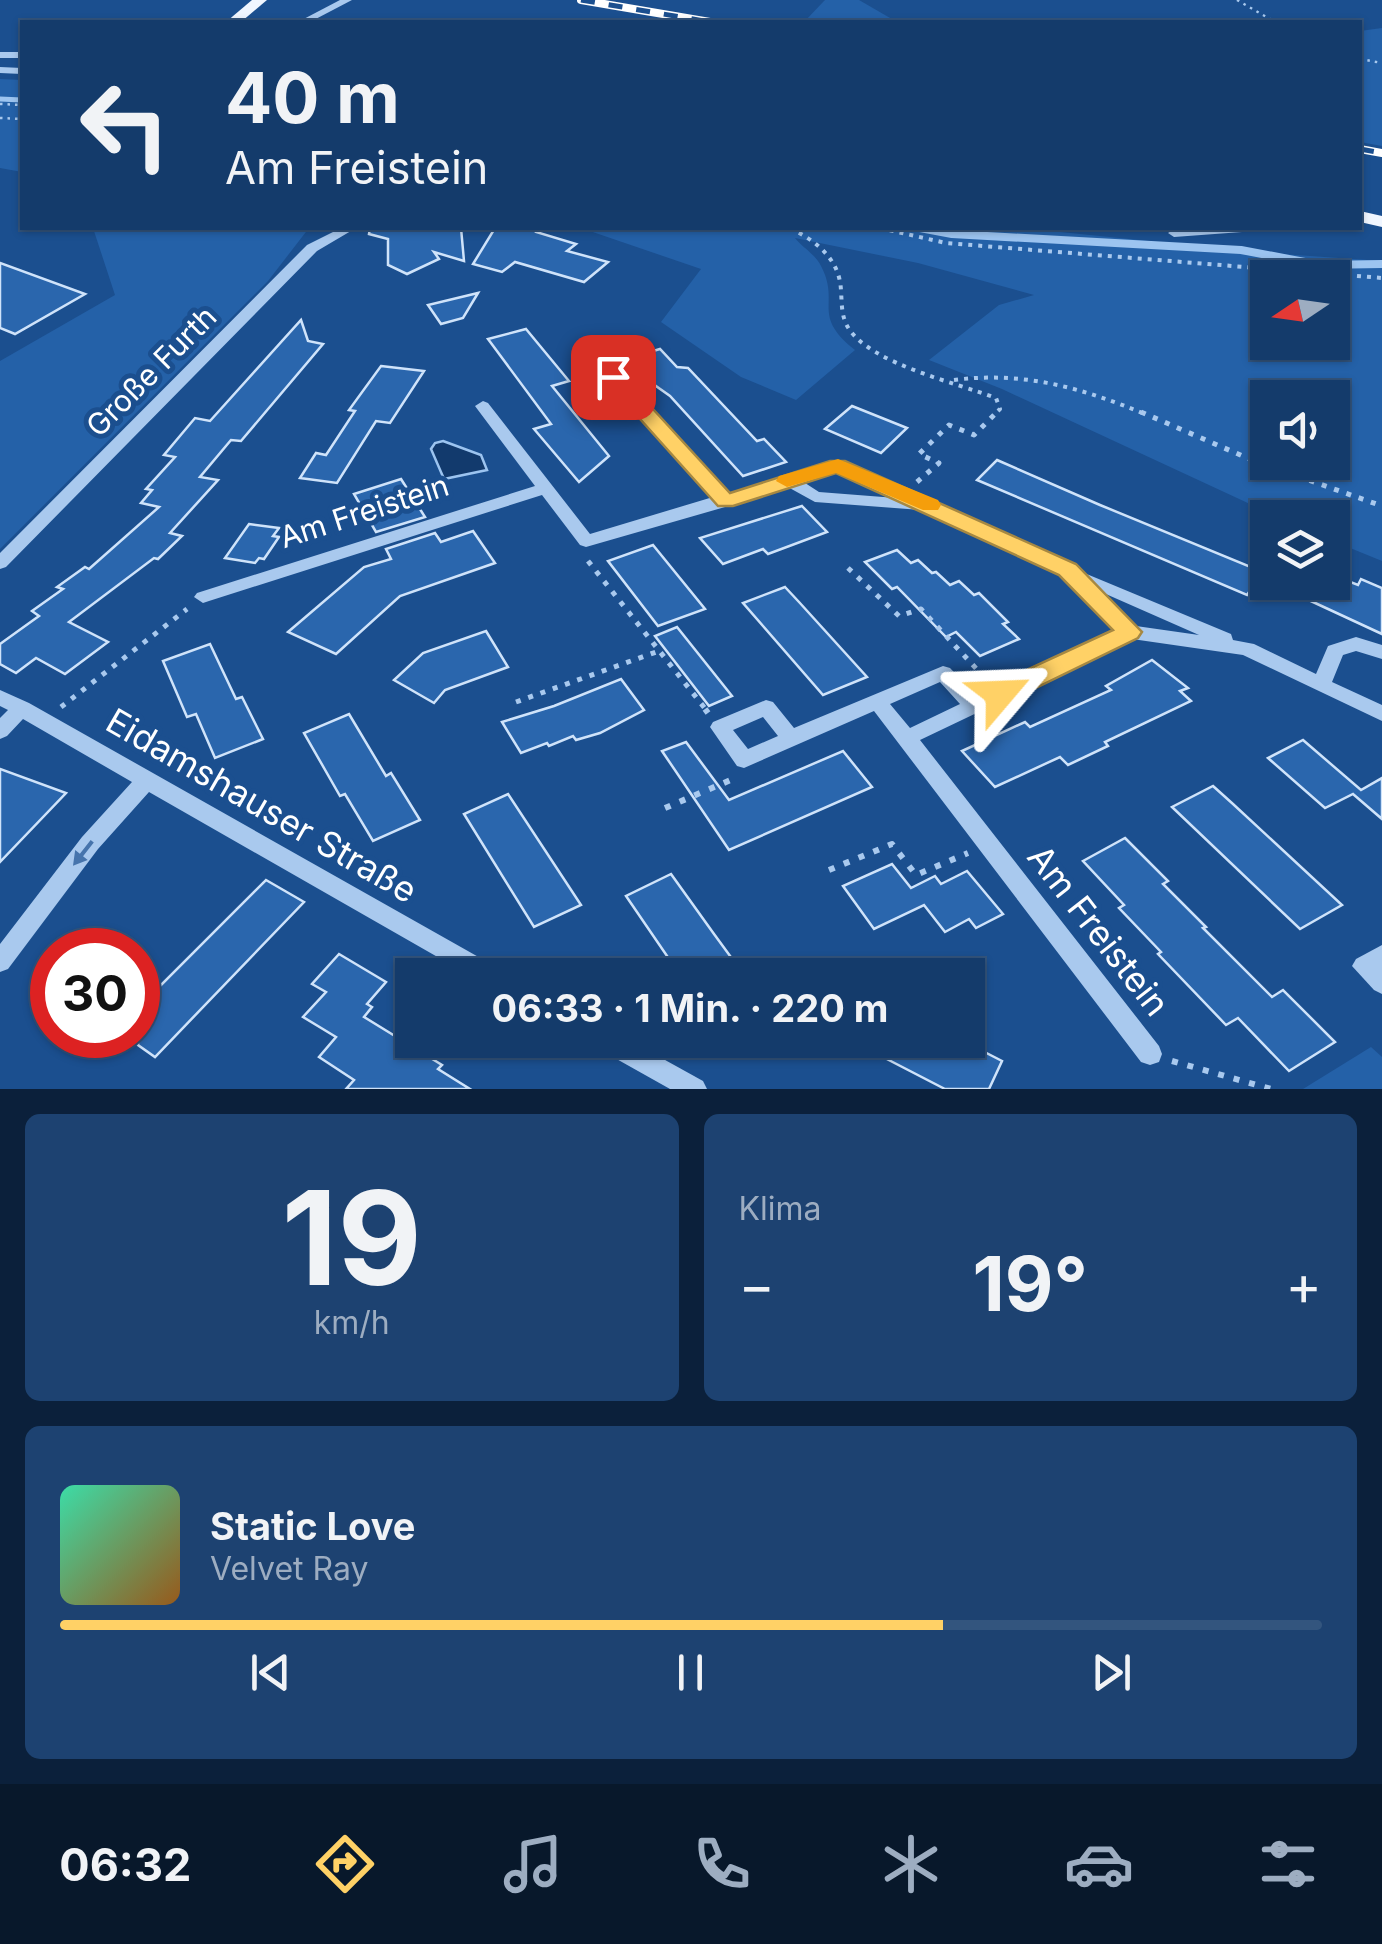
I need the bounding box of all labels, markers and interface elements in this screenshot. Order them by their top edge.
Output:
text: 40 m [225,55,400,140]
icon: left [60,60,190,190]
text: Am Freistein [225,140,488,195]
north arrow [1250,260,1350,360]
map controls [1250,260,1350,600]
street label: Große Furth [78,298,224,444]
pin [571,335,656,420]
icon: arrive [586,350,641,405]
button: sound [1250,380,1350,480]
street label: Am Freistein [275,467,453,555]
button: layers [1250,500,1350,600]
position arrow [948,642,1052,746]
street label: Eidamshauser Straße [99,699,425,911]
street label: Am Freistein [1019,836,1179,1024]
one-way arrow [73,840,94,866]
speed limit sign: 30 [30,928,160,1058]
text: 06:33 · 1 Min. · 220 m [492,985,888,1031]
text: 19 [282,1159,422,1316]
text: Klima [739,1189,822,1228]
text: 19° [972,1238,1088,1329]
text: − [739,1252,775,1318]
text: + [1286,1252,1322,1318]
text: km/h [314,1303,390,1342]
text: Static Love [210,1503,415,1549]
text: Velvet Ray [210,1549,368,1588]
icon: previous [243,1645,298,1700]
icon: pause [663,1645,718,1700]
icon: next [1084,1645,1139,1700]
icon: directions [310,1829,380,1899]
icon: music [498,1829,568,1899]
icon: phone [687,1829,757,1899]
icon: climate [876,1829,946,1899]
icon: car [1064,1829,1134,1899]
icon: filters [1253,1829,1323,1899]
text: 06:32 [59,1837,191,1892]

